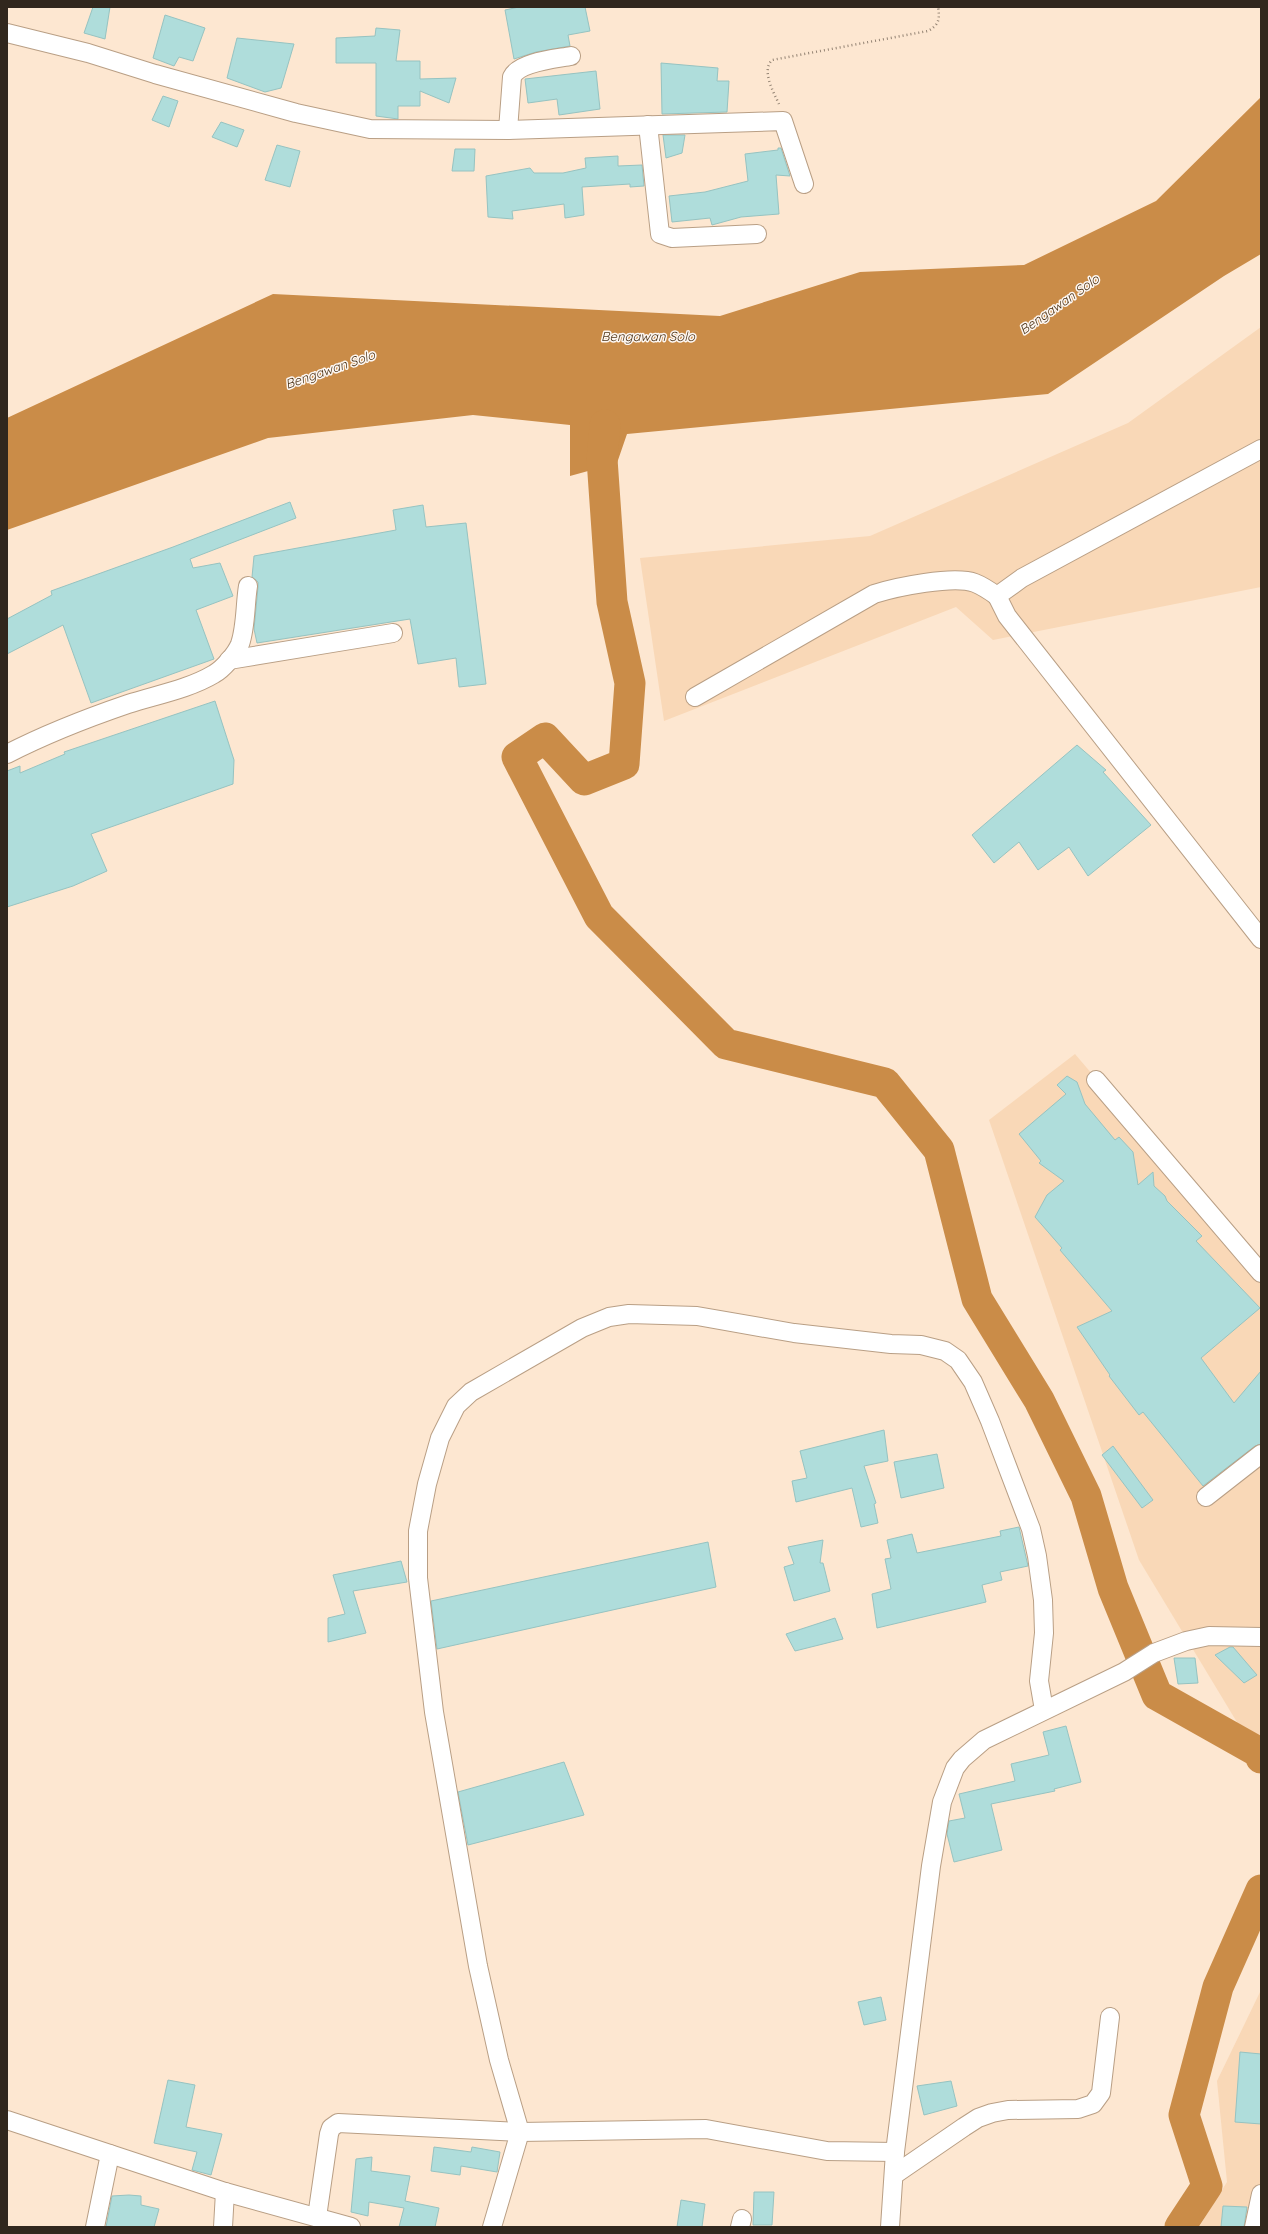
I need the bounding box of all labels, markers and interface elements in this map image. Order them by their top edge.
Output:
water label: Bengawan Solo [1016,270,1103,337]
water label: Bengawan Solo [601,328,696,344]
water label: Bengawan Solo [283,346,378,392]

